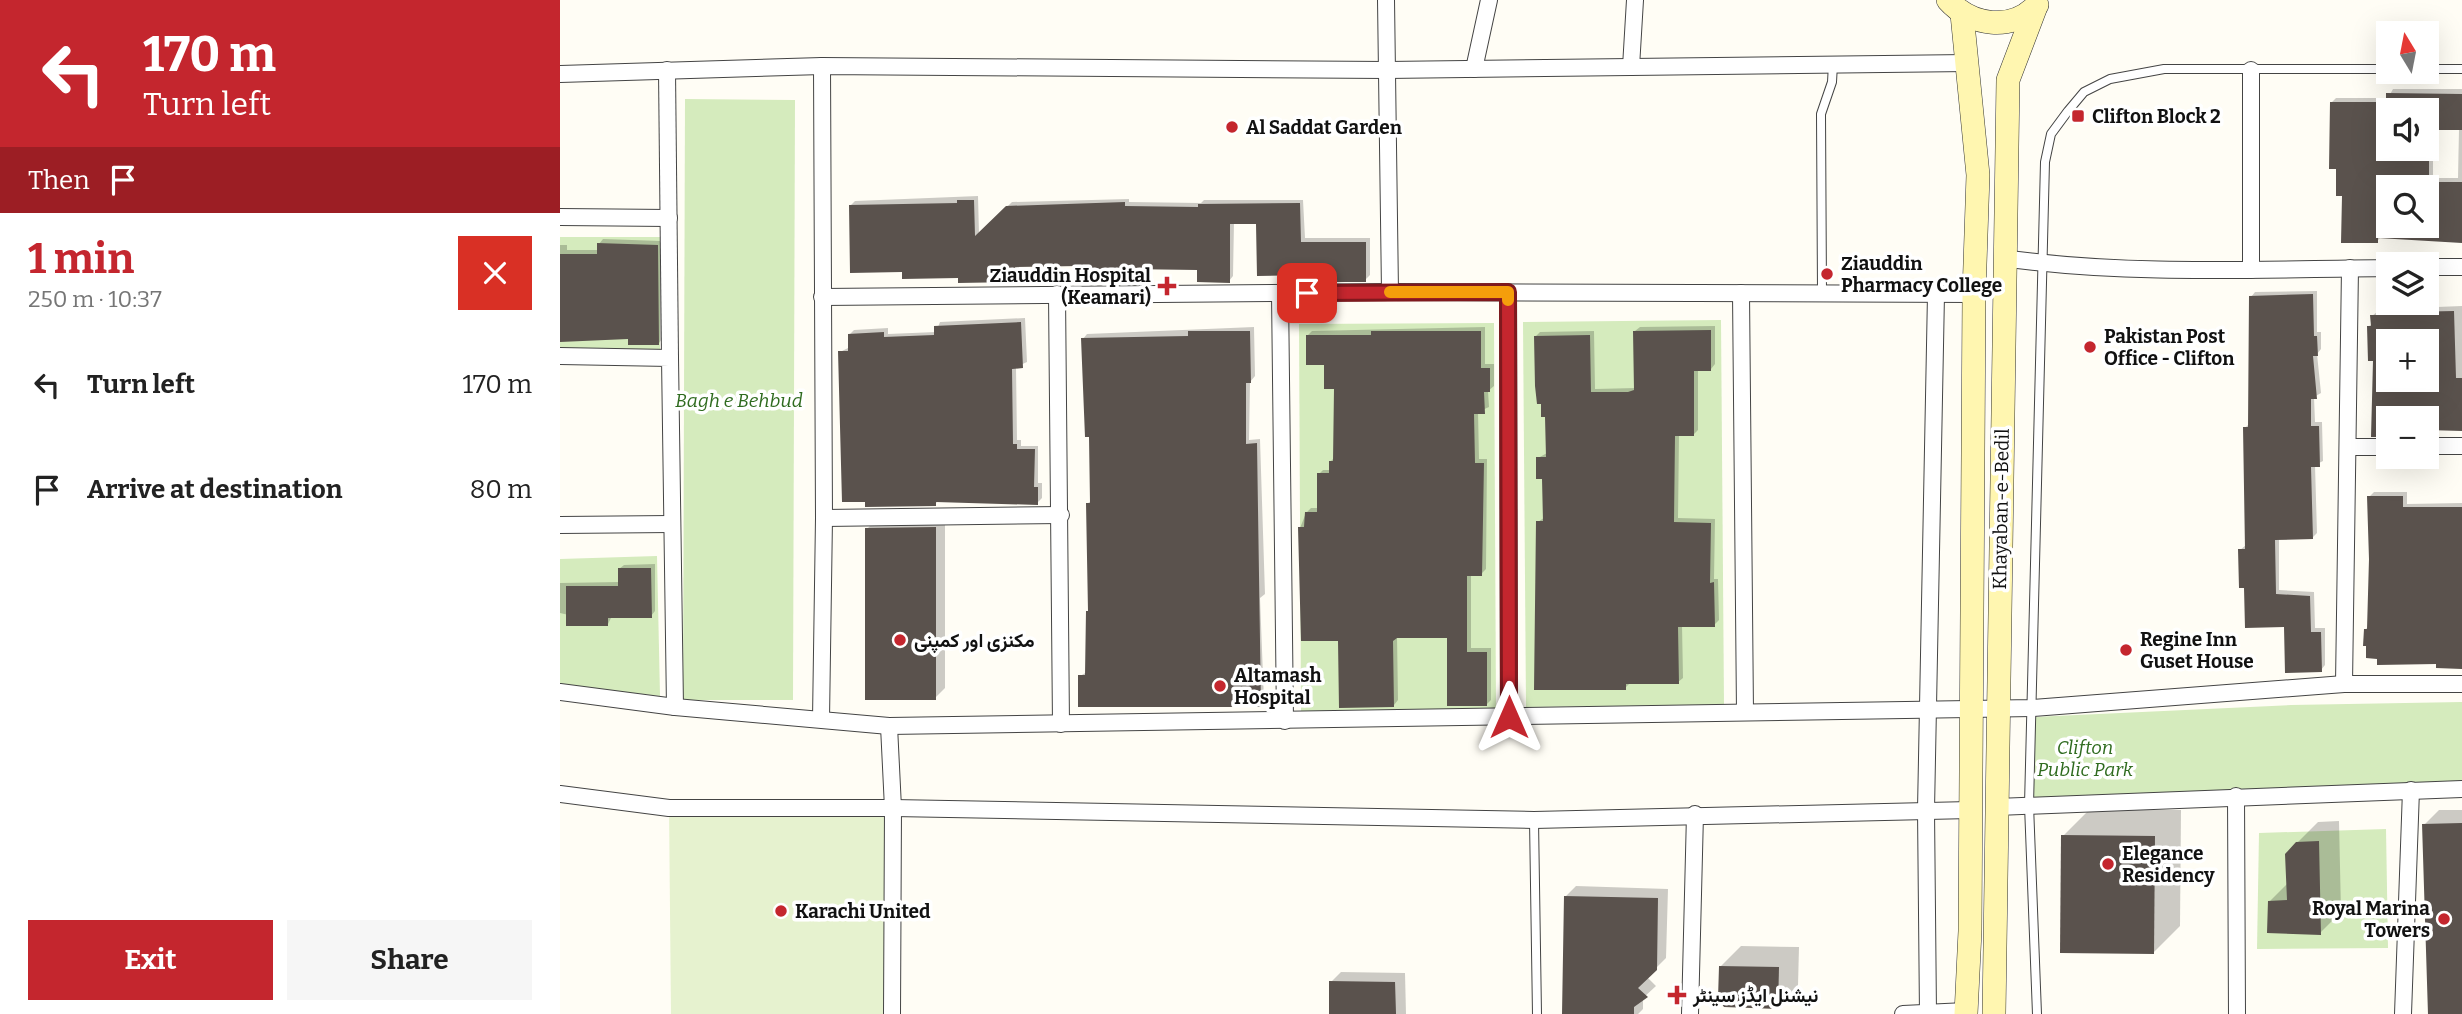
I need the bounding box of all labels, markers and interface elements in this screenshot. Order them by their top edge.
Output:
north arrow [2376,21,2440,84]
map controls [2376,21,2439,469]
text: 170 m [143,25,276,84]
icon: left [28,28,119,119]
text: Turn left [143,85,271,123]
button: sound [2376,98,2439,161]
place label: Clifton Block 2 [2092,105,2221,128]
marker: Clifton Block 2 [2070,108,2086,124]
place label: Al Saddat Garden [1246,116,1403,139]
marker: Al Saddat Garden [1224,119,1240,135]
icon: arrive [104,161,142,199]
text: Then [28,165,90,196]
button: search [2376,175,2439,238]
text: 1 min [28,234,134,284]
button: close [458,236,532,310]
place label: Ziauddin Pharmacy College [1841,252,2002,297]
button: layers [2376,252,2439,315]
pin [1277,263,1337,323]
place label: Ziauddin Hospital (Keamari) [989,264,1151,309]
marker: Ziauddin Pharmacy College [1819,266,1835,282]
icon: arrive [1288,274,1326,312]
marker: Ziauddin Hospital (Keamari) [1157,276,1177,296]
text: 250 m · 10:37 [28,285,162,313]
place label: Pakistan Post Office - Clifton [2104,325,2235,370]
button: + [2376,329,2439,392]
marker: Pakistan Post Office - Clifton [2082,339,2098,355]
icon: left [28,366,66,404]
text: Turn left [87,369,195,400]
text: 170 m [462,369,532,400]
park label: Bagh e Behbud [675,389,803,412]
button: − [2376,406,2439,469]
street label: Khayaban-e-Bedil [1988,428,2014,590]
icon: arrive [28,471,66,509]
text: Arrive at destination [87,474,342,505]
text: 80 m [470,474,532,505]
place label: Regine Inn Guset House [2140,628,2254,673]
place label: مکنزی اور کمپنی [914,629,1034,654]
marker: مکنزی اور کمپنی [892,632,908,648]
marker: Regine Inn Guset House [2118,642,2134,658]
place label: Altamash Hospital [1234,664,1322,709]
marker: Altamash Hospital [1212,678,1228,694]
position arrow [1472,680,1546,754]
park label: Clifton Public Park [2037,736,2134,781]
place label: Elegance Residency [2122,842,2215,887]
marker: Elegance Residency [2100,856,2116,872]
place label: Royal Marina Towers [2312,897,2430,942]
place label: Karachi United [795,900,931,923]
marker: Karachi United [773,903,789,919]
marker: Royal Marina Towers [2436,911,2452,927]
button: Exit [28,920,273,1000]
button: Share [287,920,532,1000]
place label: نیشنل ایڈز سینٹر [1692,984,1818,1008]
marker: نیشنل ایڈز سینٹر [1667,985,1687,1005]

